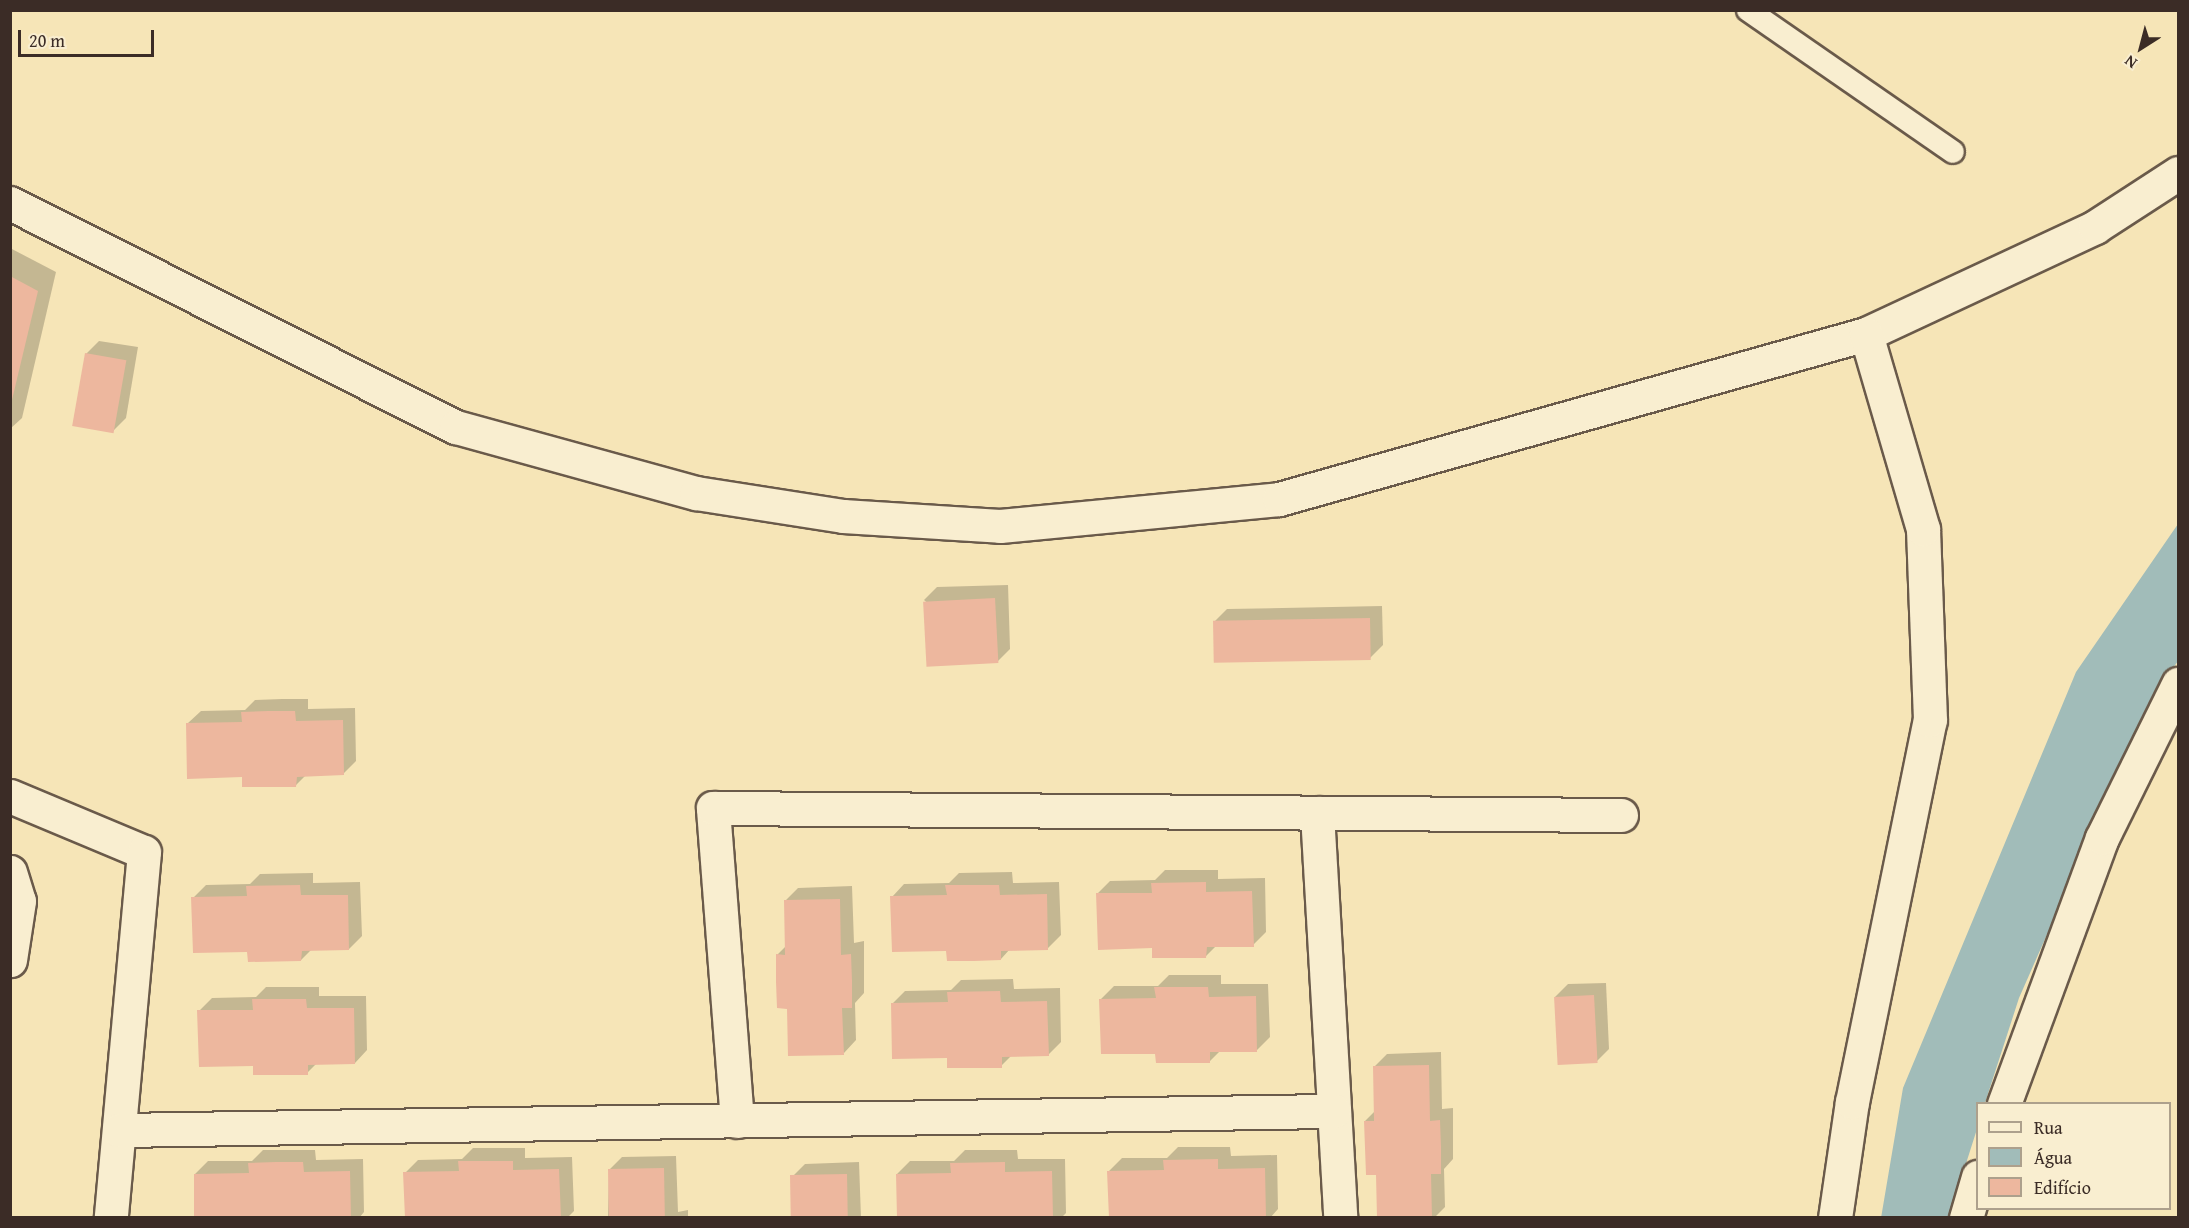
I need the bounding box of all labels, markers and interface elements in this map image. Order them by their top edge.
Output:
scale bar [21,18,158,56]
north arrow [2111,18,2171,78]
text: 20 m [29,27,65,54]
text: N [2119,50,2142,75]
legend [1976,1102,2171,1210]
text: Rua [2034,1114,2063,1141]
text: Água [2034,1144,2072,1171]
text: Edifício [2034,1174,2091,1201]

